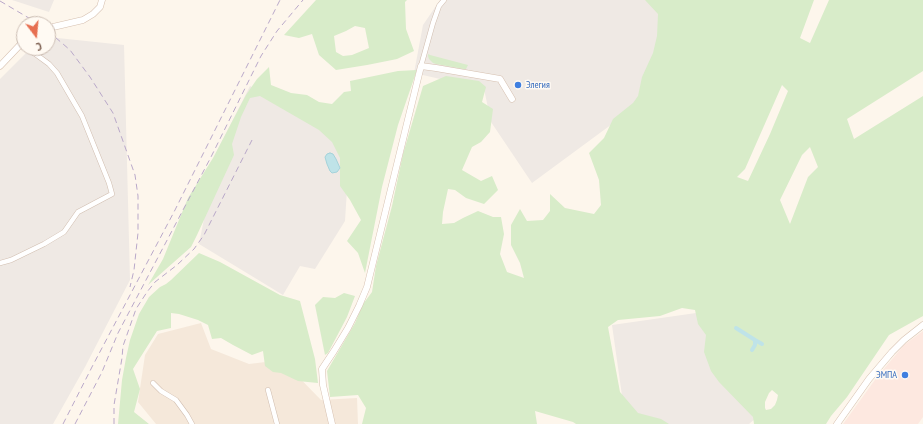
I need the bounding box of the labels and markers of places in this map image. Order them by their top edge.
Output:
place label: Элегия [526,79,550,91]
marker: Элегия [513,80,523,90]
place label: ЭМПА [876,369,897,381]
marker: ЭМПА [900,370,910,380]

